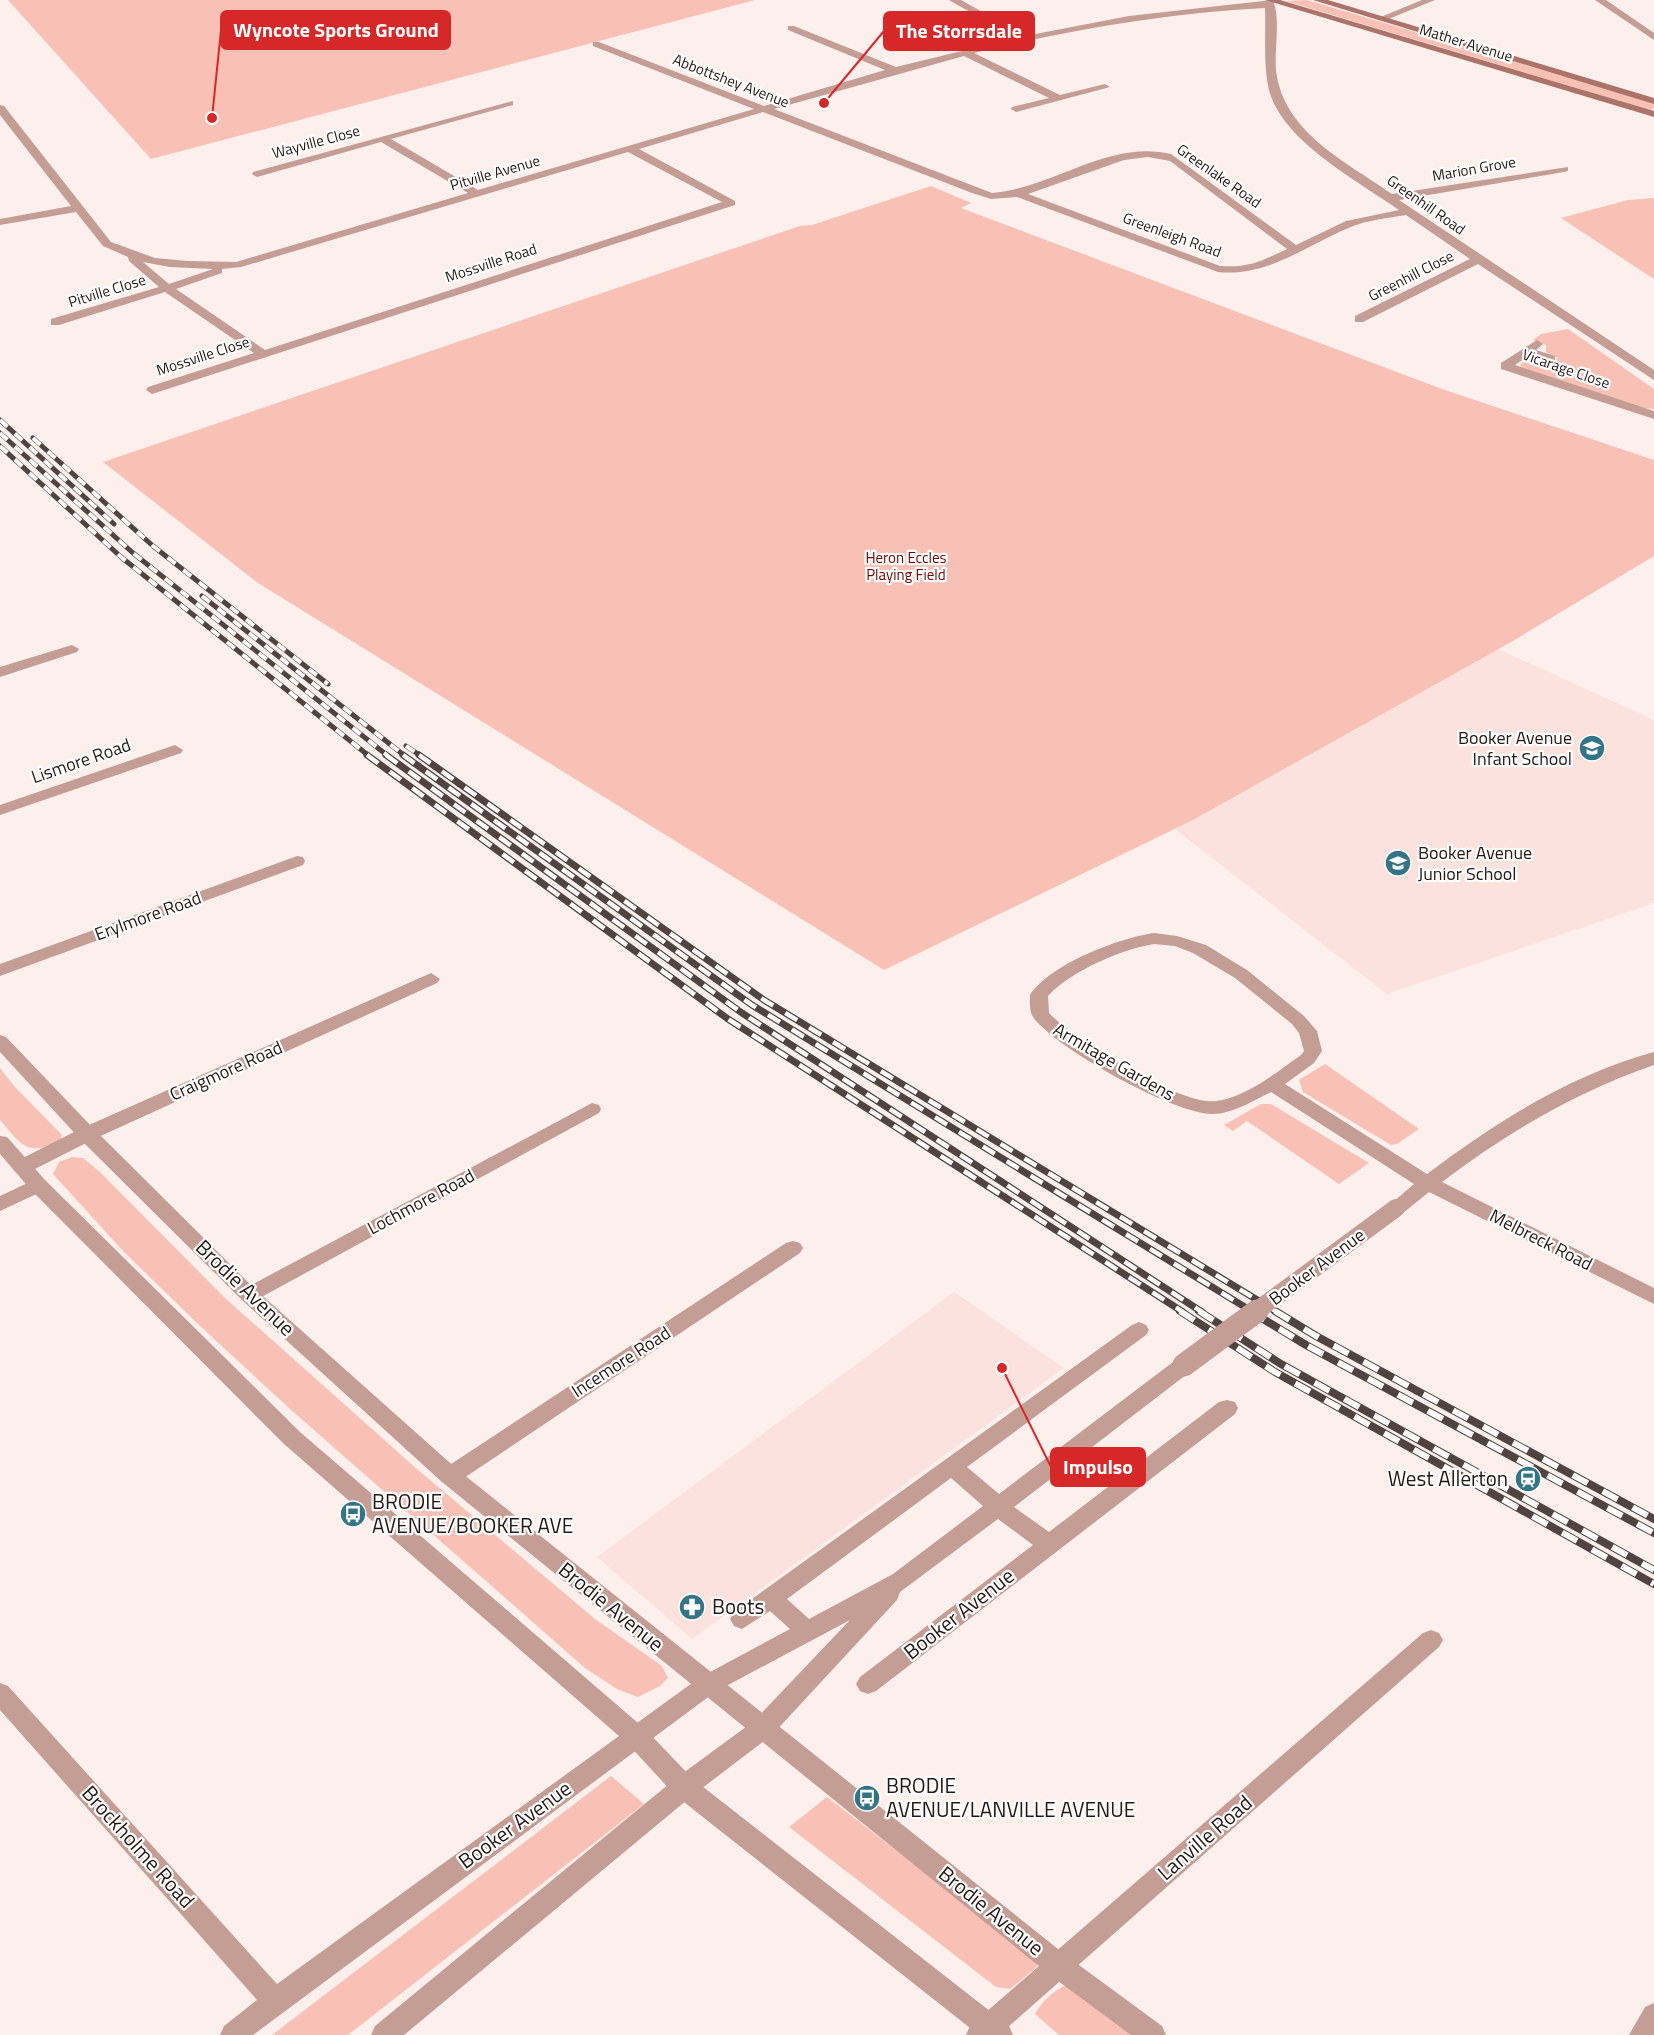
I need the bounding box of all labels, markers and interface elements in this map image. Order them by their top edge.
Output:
callout: Wyncote Sports Ground [221,11,450,49]
callout: The Storrsdale [884,12,1034,50]
text: Wyncote Sports Ground [233,14,439,45]
text: The Storrsdale [896,15,1022,46]
street label: Mather Avenue [1417,17,1516,68]
street label: Abbottshey Avenue [670,48,793,113]
street label: Wayville Close [269,119,362,164]
street label: Greenlake Road [1172,138,1266,213]
street label: Pitville Avenue [447,149,543,196]
street label: Marion Grove [1430,150,1518,187]
street label: Greenhill Road [1382,169,1470,240]
street label: Greenleigh Road [1120,206,1225,263]
street label: Mossville Road [442,237,540,288]
street label: Greenhill Close [1364,244,1457,307]
street label: Pitville Close [65,268,148,313]
street label: Mossville Close [153,330,252,381]
street label: Vicarage Close [1519,343,1613,394]
park label: Heron Eccles Playing Field [865,546,947,586]
place label: Booker Avenue Infant School [1458,724,1572,772]
street label: Lismore Road [27,731,134,790]
school or university icon: Booker Avenue Infant School [1577,733,1607,763]
place label: Booker Avenue Junior School [1418,839,1532,887]
school or university icon: Booker Avenue Junior School [1383,848,1413,878]
street label: Erylmore Road [91,884,205,947]
street label: Armitage Gardens [1048,1016,1180,1107]
street label: Craigmore Road [165,1034,286,1107]
street label: Lochmore Road [362,1162,479,1241]
street label: Melbreck Road [1485,1202,1597,1277]
street label: Booker Avenue [1263,1221,1370,1312]
street label: Brodie Avenue [189,1231,303,1343]
street label: Incemore Road [566,1319,676,1404]
callout: Impulso [1051,1448,1145,1486]
text: Impulso [1063,1451,1133,1482]
place label: West Allerton [1388,1462,1508,1494]
station icon: West Allerton [1513,1464,1543,1494]
place label: BRODIE AVENUE/BOOKER AVE [372,1485,573,1541]
bus stop icon: BRODIE AVENUE/BOOKER AVE [338,1499,368,1529]
street label: Brodie Avenue [552,1554,671,1659]
street label: Booker Avenue [896,1560,1021,1667]
place label: Boots [712,1590,764,1622]
pharmacy icon: Boots [677,1592,707,1622]
place label: BRODIE AVENUE/LANVILLE AVENUE [886,1769,1135,1825]
street label: Booker Avenue [451,1772,578,1876]
street label: Brockholme Road [75,1778,203,1915]
bus stop icon: BRODIE AVENUE/LANVILLE AVENUE [852,1783,882,1813]
street label: Lanville Road [1150,1787,1259,1888]
street label: Brodie Avenue [932,1858,1051,1963]

